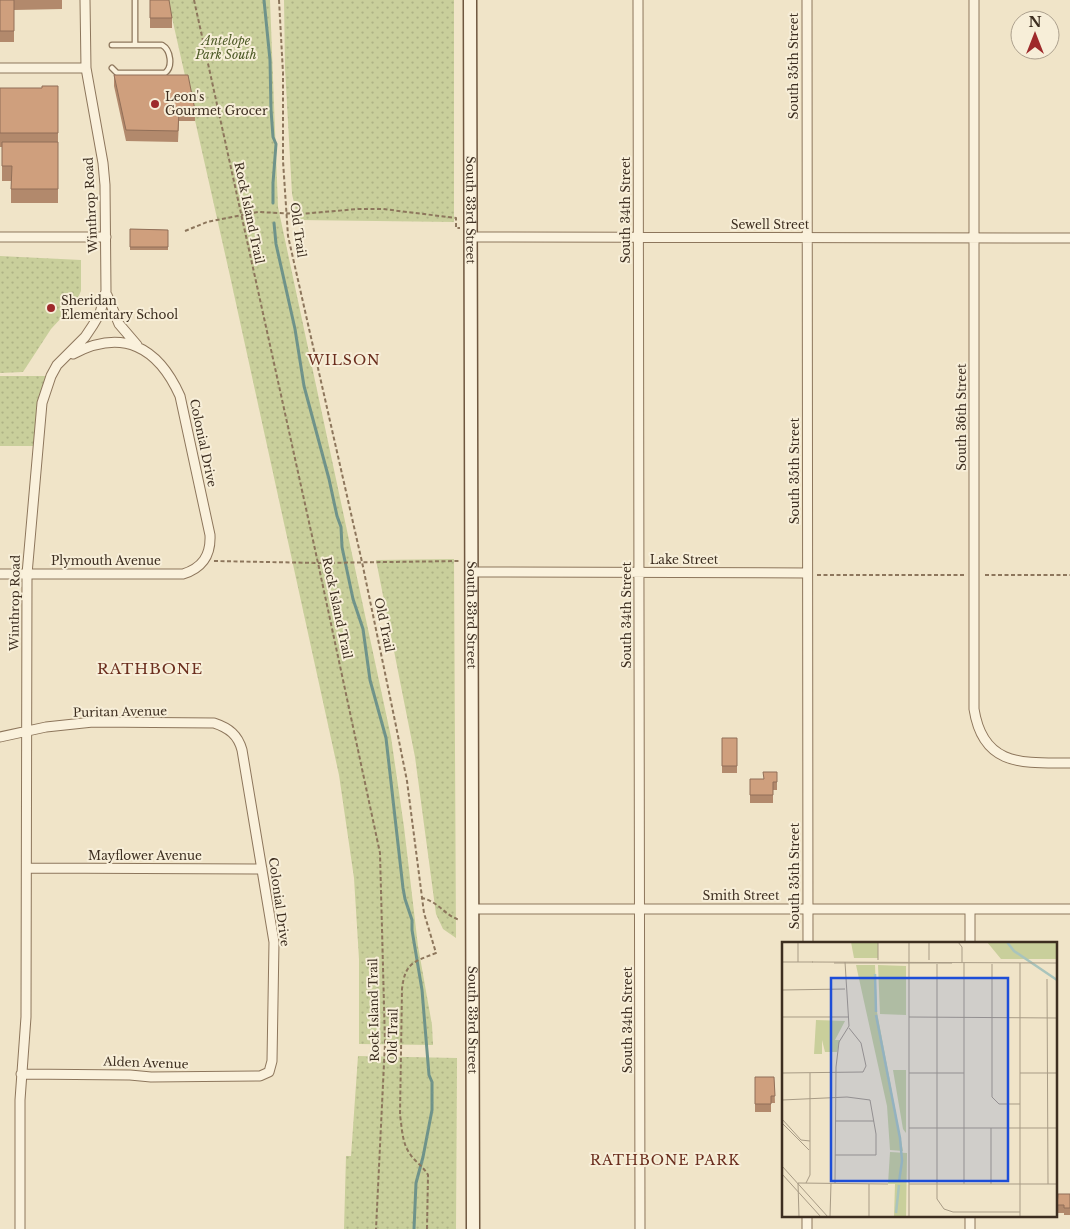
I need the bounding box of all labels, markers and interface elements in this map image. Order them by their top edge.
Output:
north arrow [1010,10,1060,60]
street label: South 35th Street [786,12,801,119]
text: N [1028,13,1042,31]
park label: Antelope Park South [194,33,257,62]
place label: Leon's Gourmet Grocer [165,89,268,118]
marker: Leon's Gourmet Grocer [149,98,161,110]
street label: South 33rd Street [463,156,479,265]
street label: South 34th Street [618,156,633,263]
street label: Winthrop Road [80,157,101,254]
street label: Rock Island Trail [231,161,268,265]
street label: Old Trail [287,201,310,259]
street label: Sewell Street [731,217,810,232]
place label: Sheridan Elementary School [61,293,178,322]
marker: Sheridan Elementary School [45,302,57,314]
district label: WILSON [306,351,381,369]
street label: South 36th Street [954,363,969,471]
street label: Colonial Drive [187,397,220,489]
street label: South 35th Street [787,417,802,524]
street label: Lake Street [650,552,719,567]
street label: Plymouth Avenue [51,553,161,568]
street label: Winthrop Road [6,555,23,652]
street label: Rock Island Trail [319,556,356,660]
street label: South 33rd Street [464,561,480,669]
street label: South 34th Street [619,561,634,668]
street label: Old Trail [371,596,398,654]
district label: RATHBONE [97,659,203,678]
street label: Puritan Avenue [73,703,167,720]
street label: South 35th Street [787,822,802,929]
street label: Mayflower Avenue [88,848,202,863]
street label: Colonial Drive [266,856,293,948]
street label: Smith Street [702,888,780,903]
inset map [782,942,1058,1216]
street label: Rock Island Trail [365,958,382,1062]
street label: South 33rd Street [465,966,481,1074]
street label: South 34th Street [620,966,635,1073]
street label: Old Trail [385,1008,400,1064]
street label: Alden Avenue [102,1053,189,1071]
district label: RATHBONE PARK [590,1151,740,1169]

